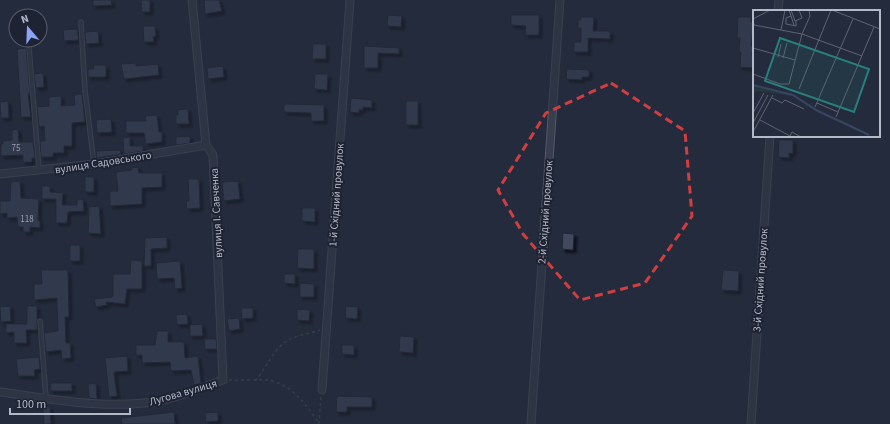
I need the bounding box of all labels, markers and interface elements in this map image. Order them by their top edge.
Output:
north arrow [8,8,48,48]
inset map [753,10,880,137]
text: N [19,11,31,27]
house number: 75 [12,142,21,155]
street label: 1-й Східний провулок [325,142,348,247]
street label: вулиця Садовського [54,147,152,178]
street label: 2-й Східний провулок [534,159,557,264]
street label: вулиця І. Савченка [207,168,226,258]
house number: 118 [20,213,34,226]
street label: 3-й Східний провулок [749,227,772,332]
street label: Лугова вулиця [147,376,219,409]
scale bar [10,390,130,416]
text: 100 m [16,396,46,413]

